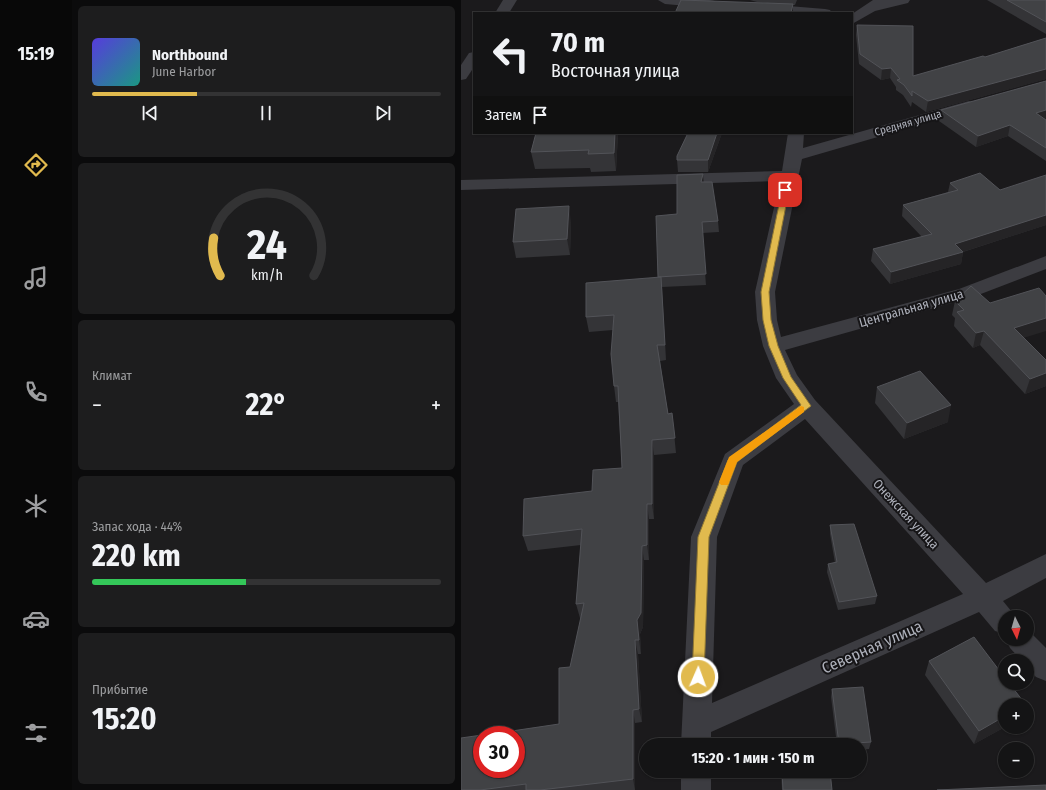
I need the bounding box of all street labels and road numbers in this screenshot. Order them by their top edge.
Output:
street label: Средняя улица [873,107,943,139]
street label: Центральная улица [857,286,965,330]
street label: Онежская улица [870,476,942,552]
street label: Северная улица [819,616,925,678]

